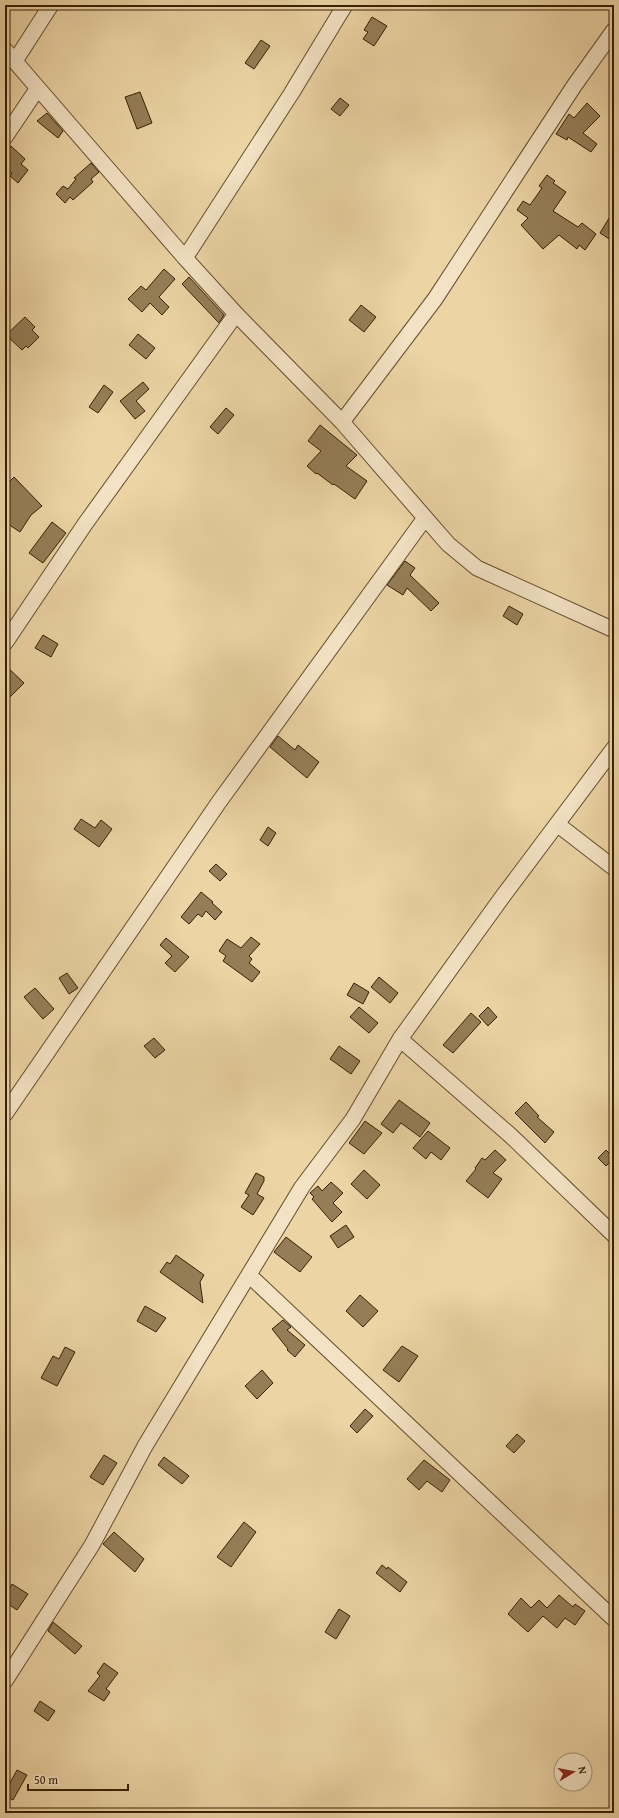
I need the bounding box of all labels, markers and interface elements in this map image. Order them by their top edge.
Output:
north arrow [553,1752,593,1792]
text: N [574,1765,591,1776]
scale bar [28,1766,128,1792]
text: 50 m [34,1771,58,1788]

